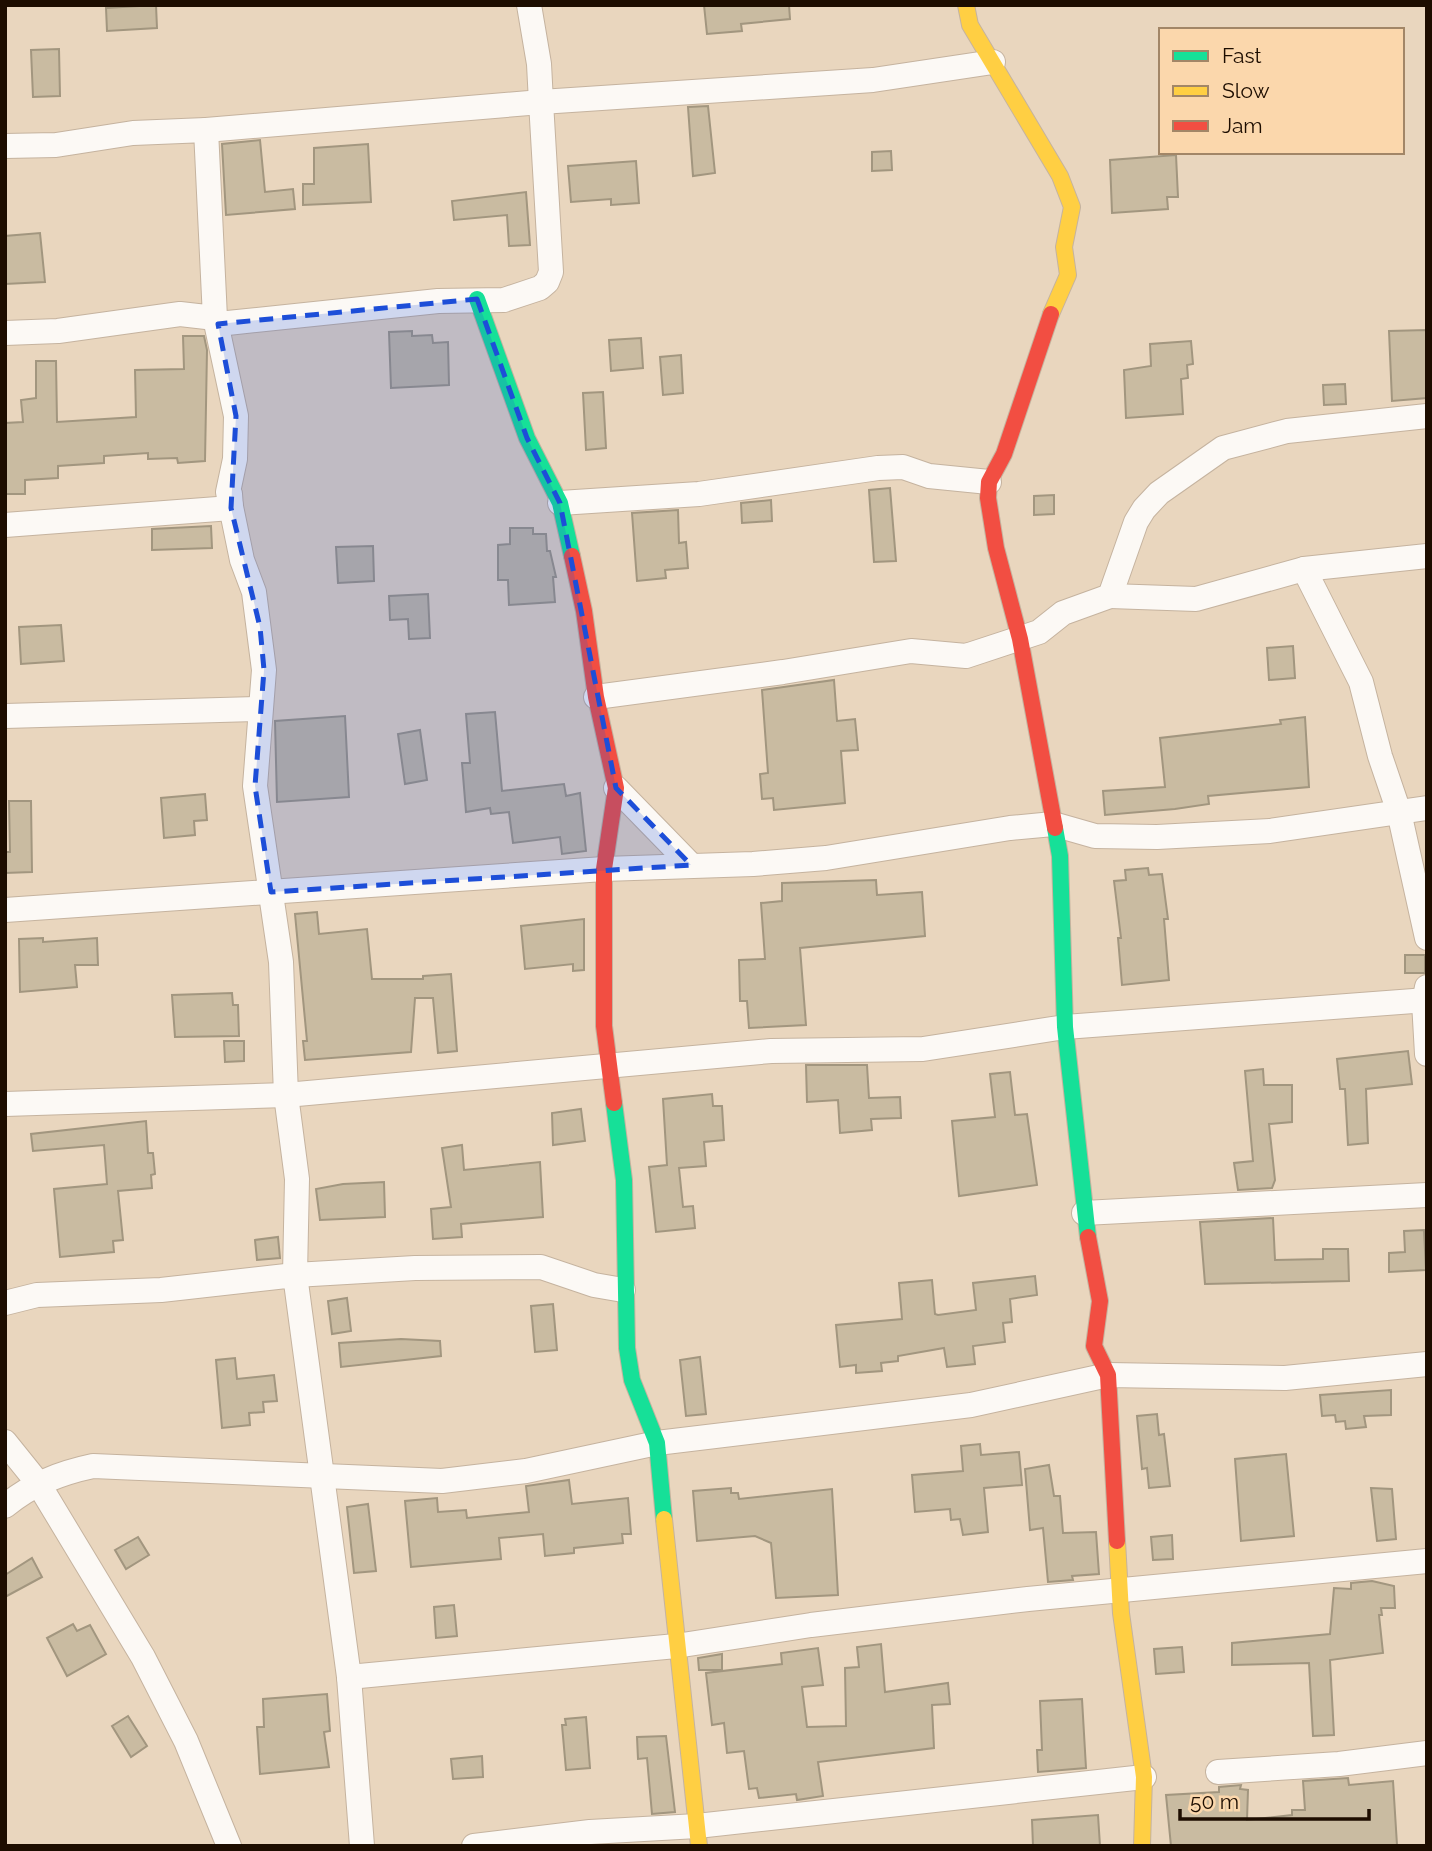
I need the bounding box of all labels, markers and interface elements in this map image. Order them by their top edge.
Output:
legend [1159,28,1404,154]
text: Fast [1222,43,1262,68]
text: Slow [1222,78,1270,103]
text: Jam [1222,113,1263,138]
scale bar [1180,1778,1369,1822]
text: 50 m [1190,1789,1239,1814]

